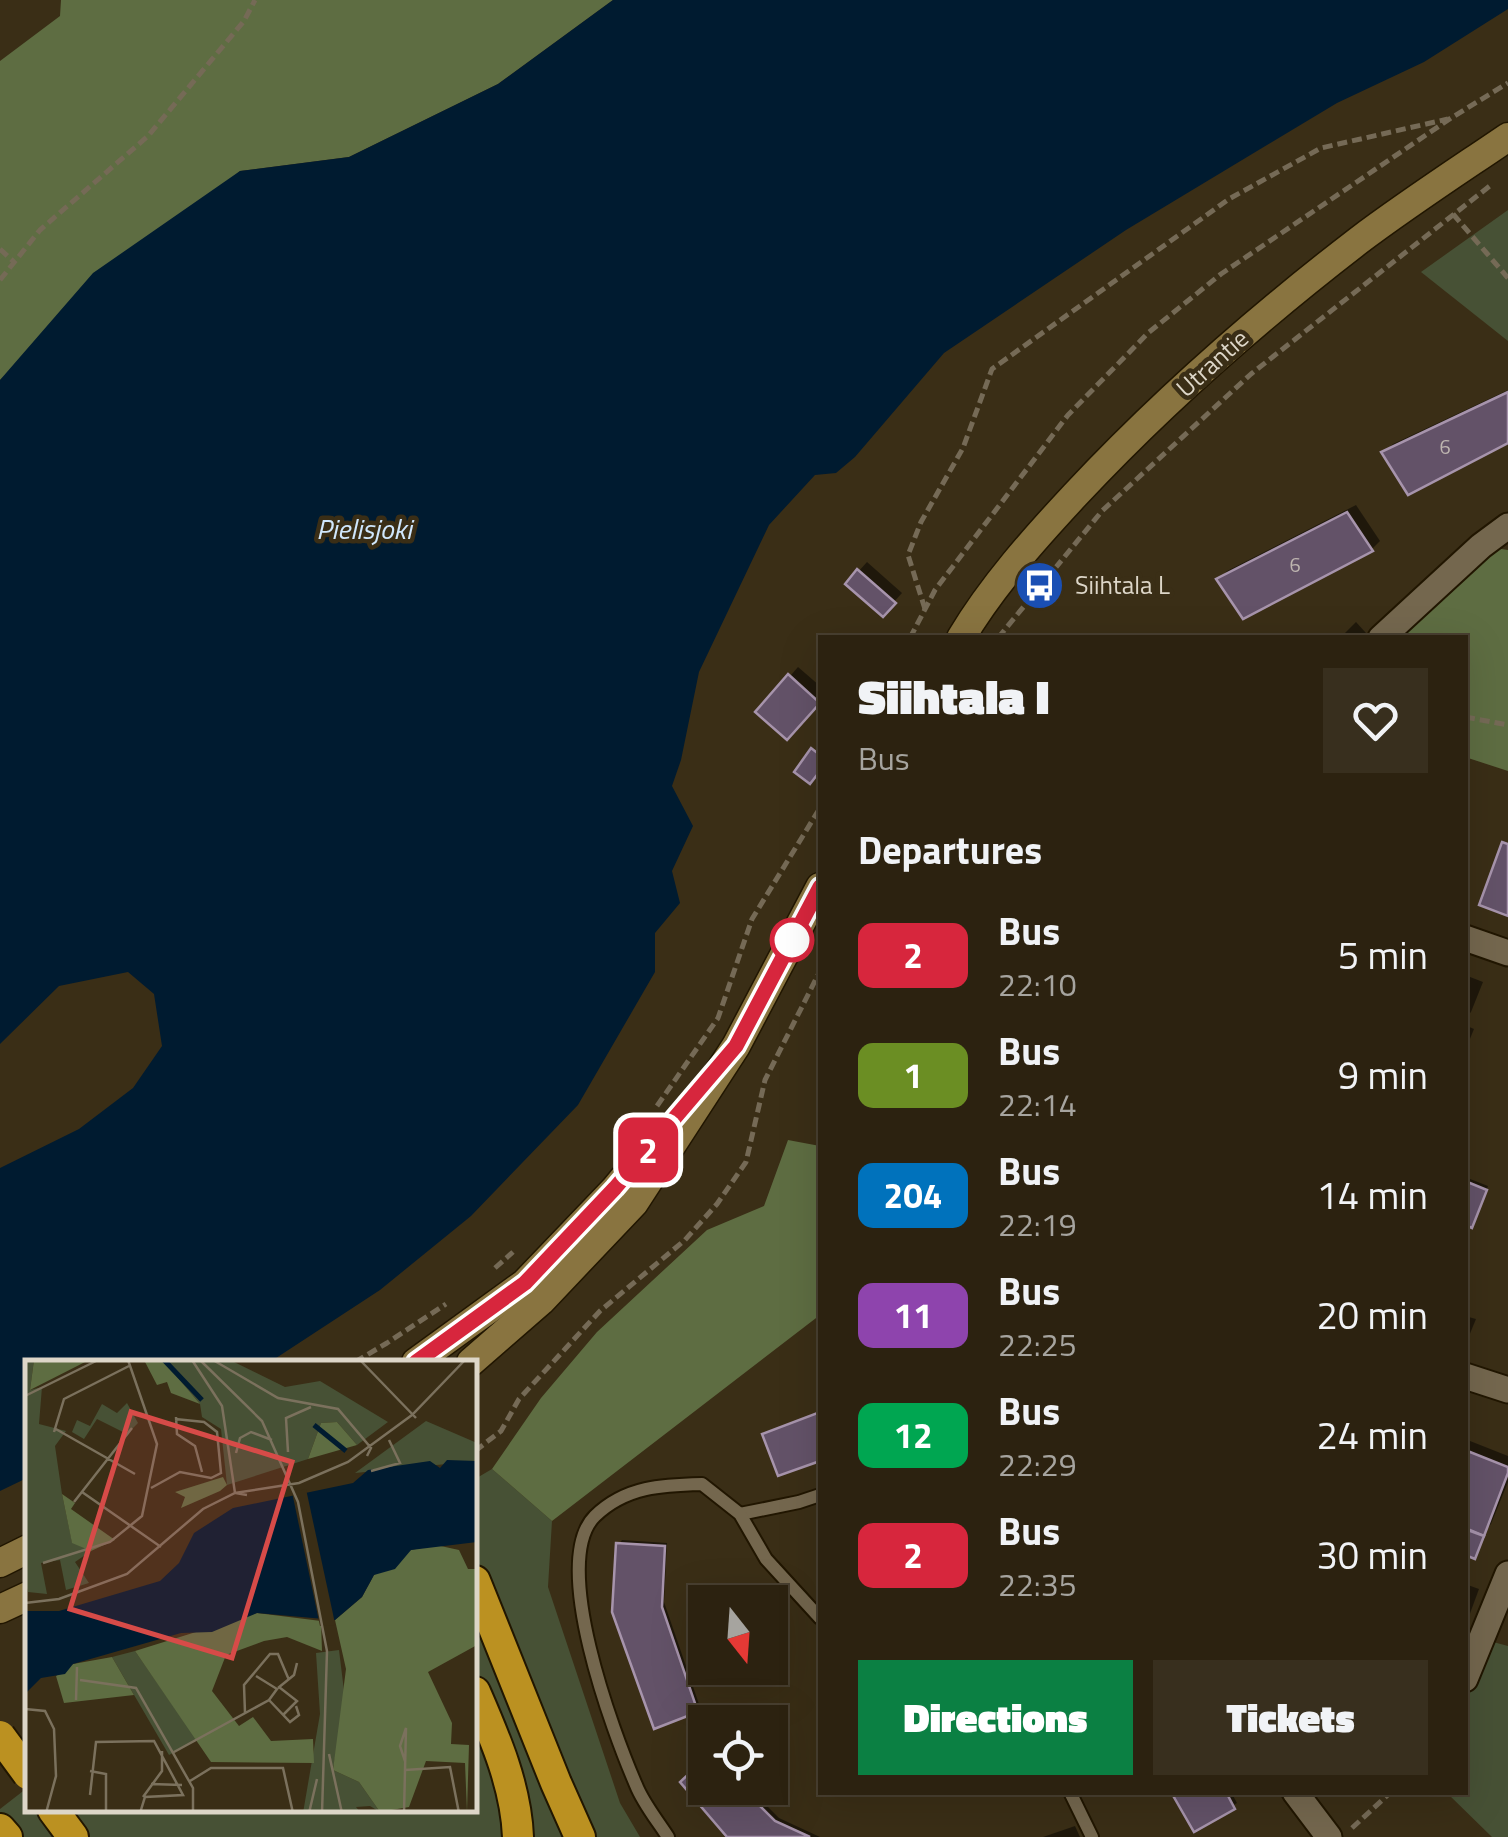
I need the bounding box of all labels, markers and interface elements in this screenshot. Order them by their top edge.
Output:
street label: Utrantie [1167,320,1257,406]
house number: 6 [1439,431,1451,462]
water label: Pielisjoki [316,507,415,550]
house number: 6 [1289,549,1301,580]
bus stop icon: Siihtala L [1014,559,1066,611]
place label: Siihtala L [1075,566,1170,604]
text: Siihtala I [858,660,1049,733]
button: heart [1323,668,1428,773]
text: Bus [858,734,910,782]
text: Departures [858,821,1042,879]
text: Bus [998,902,1060,960]
unlabelled marker [771,919,813,961]
text: 5 min [1338,926,1428,984]
text: 2 [903,928,923,982]
text: 22:10 [998,960,1077,1008]
text: Bus [998,1022,1060,1080]
text: 9 min [1338,1046,1428,1104]
text: 1 [903,1048,923,1102]
text: 22:14 [998,1080,1077,1128]
line badge: 2 [616,1118,680,1182]
text: 2 [638,1123,658,1177]
text: Bus [998,1142,1060,1200]
text: 14 min [1317,1166,1428,1224]
text: 204 [884,1168,942,1222]
text: 22:19 [998,1200,1077,1248]
text: Bus [998,1262,1060,1320]
text: 20 min [1317,1286,1428,1344]
text: 11 [893,1288,933,1342]
text: 22:25 [998,1320,1077,1368]
inset map [25,1360,478,1812]
text: Bus [998,1382,1060,1440]
text: 24 min [1317,1406,1428,1464]
text: 12 [893,1408,933,1462]
text: 22:29 [998,1440,1077,1488]
text: Bus [998,1502,1060,1560]
text: 30 min [1317,1526,1428,1584]
text: 2 [903,1528,923,1582]
text: 22:35 [998,1560,1077,1608]
north arrow [688,1585,788,1685]
map controls [688,1585,788,1805]
button: Directions [858,1660,1133,1775]
button: Tickets [1153,1660,1428,1775]
button: locate [688,1705,788,1805]

